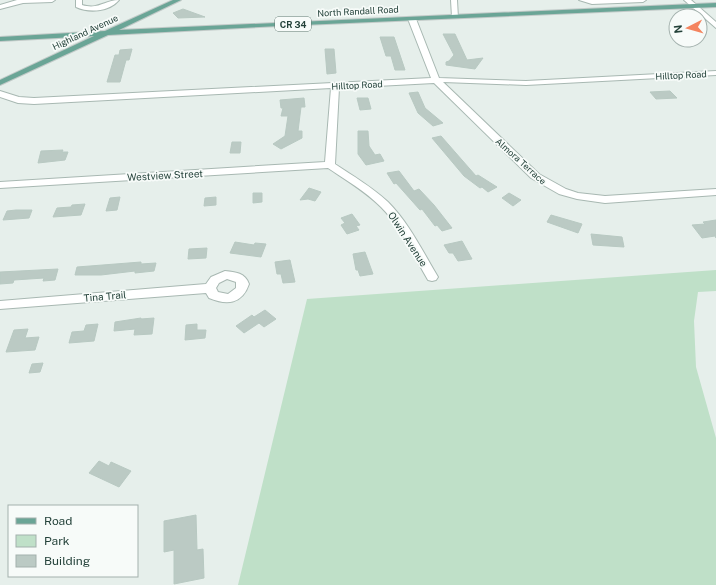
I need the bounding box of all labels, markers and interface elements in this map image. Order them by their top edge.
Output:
street label: North Randall Road [317,3,399,19]
north arrow [668,8,708,48]
street label: Highland Avenue [50,12,120,52]
road number: CR 34 [275,17,311,31]
text: N [672,24,684,34]
street label: Hilltop Road [655,68,707,82]
street label: Hilltop Road [331,78,383,92]
street label: Almora Terrace [494,135,548,187]
street label: Westview Street [127,167,203,183]
street label: Olwin Avenue [386,209,430,269]
street label: Tina Trail [83,288,127,304]
legend [8,505,138,577]
text: Road [44,514,72,528]
text: Park [44,534,70,548]
text: Building [44,554,90,568]

